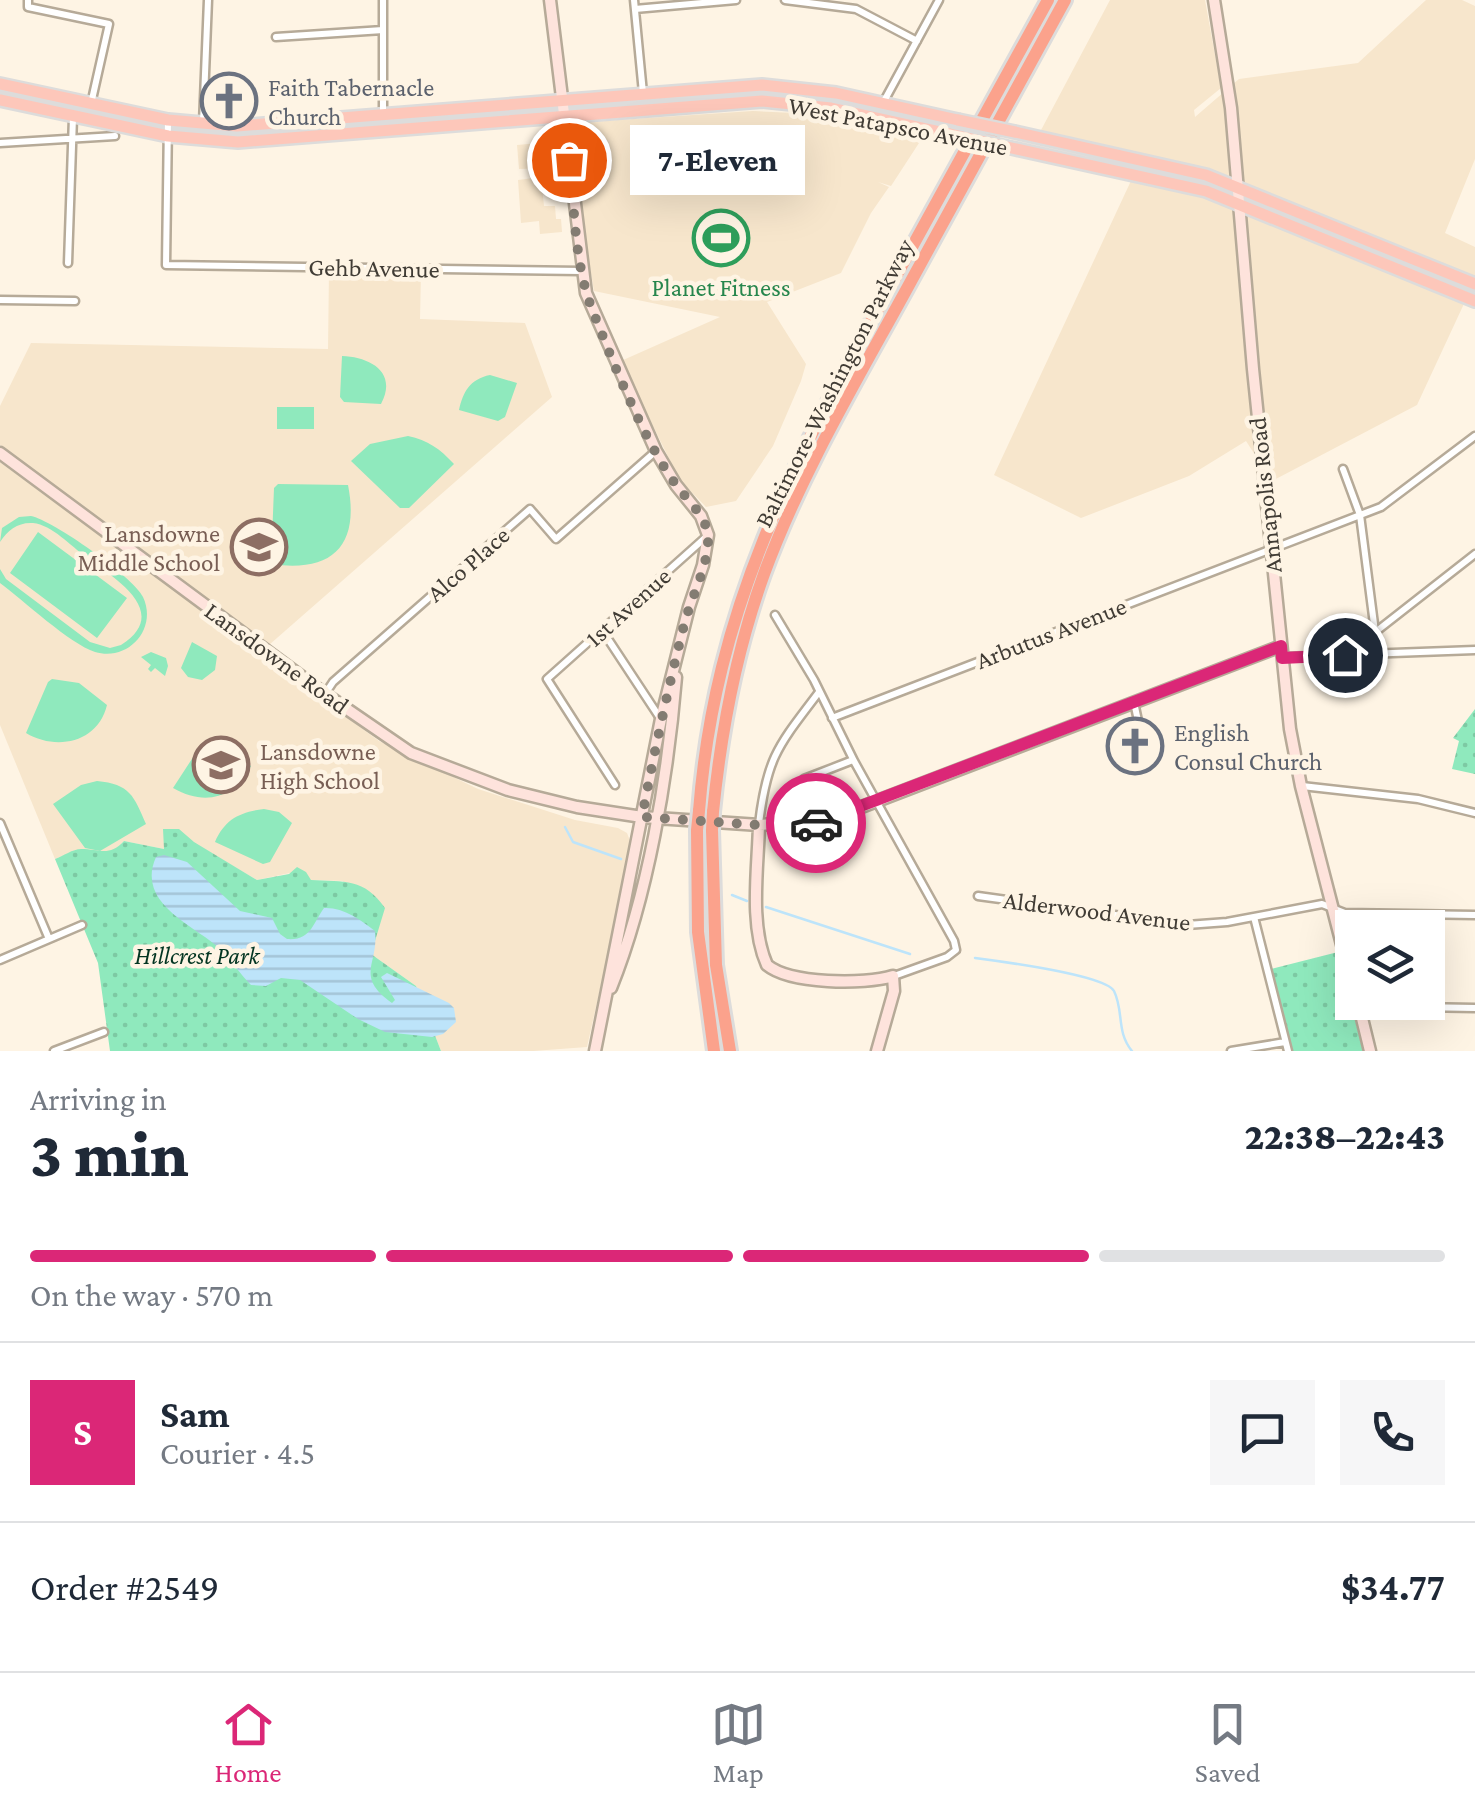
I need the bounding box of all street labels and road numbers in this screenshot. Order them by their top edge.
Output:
street label: West Patapsco Avenue [786,91,1010,162]
street label: Baltimore-Washington Parkway [749,234,920,532]
street label: Gehb Avenue [308,253,440,283]
street label: Annapolis Road [1243,416,1288,574]
street label: Alco Place [421,521,515,607]
street label: 1st Avenue [580,562,676,652]
street label: Arbutus Avenue [972,592,1130,674]
street label: Lansdowne Road [200,597,354,719]
street label: Alderwood Avenue [1002,886,1192,936]

